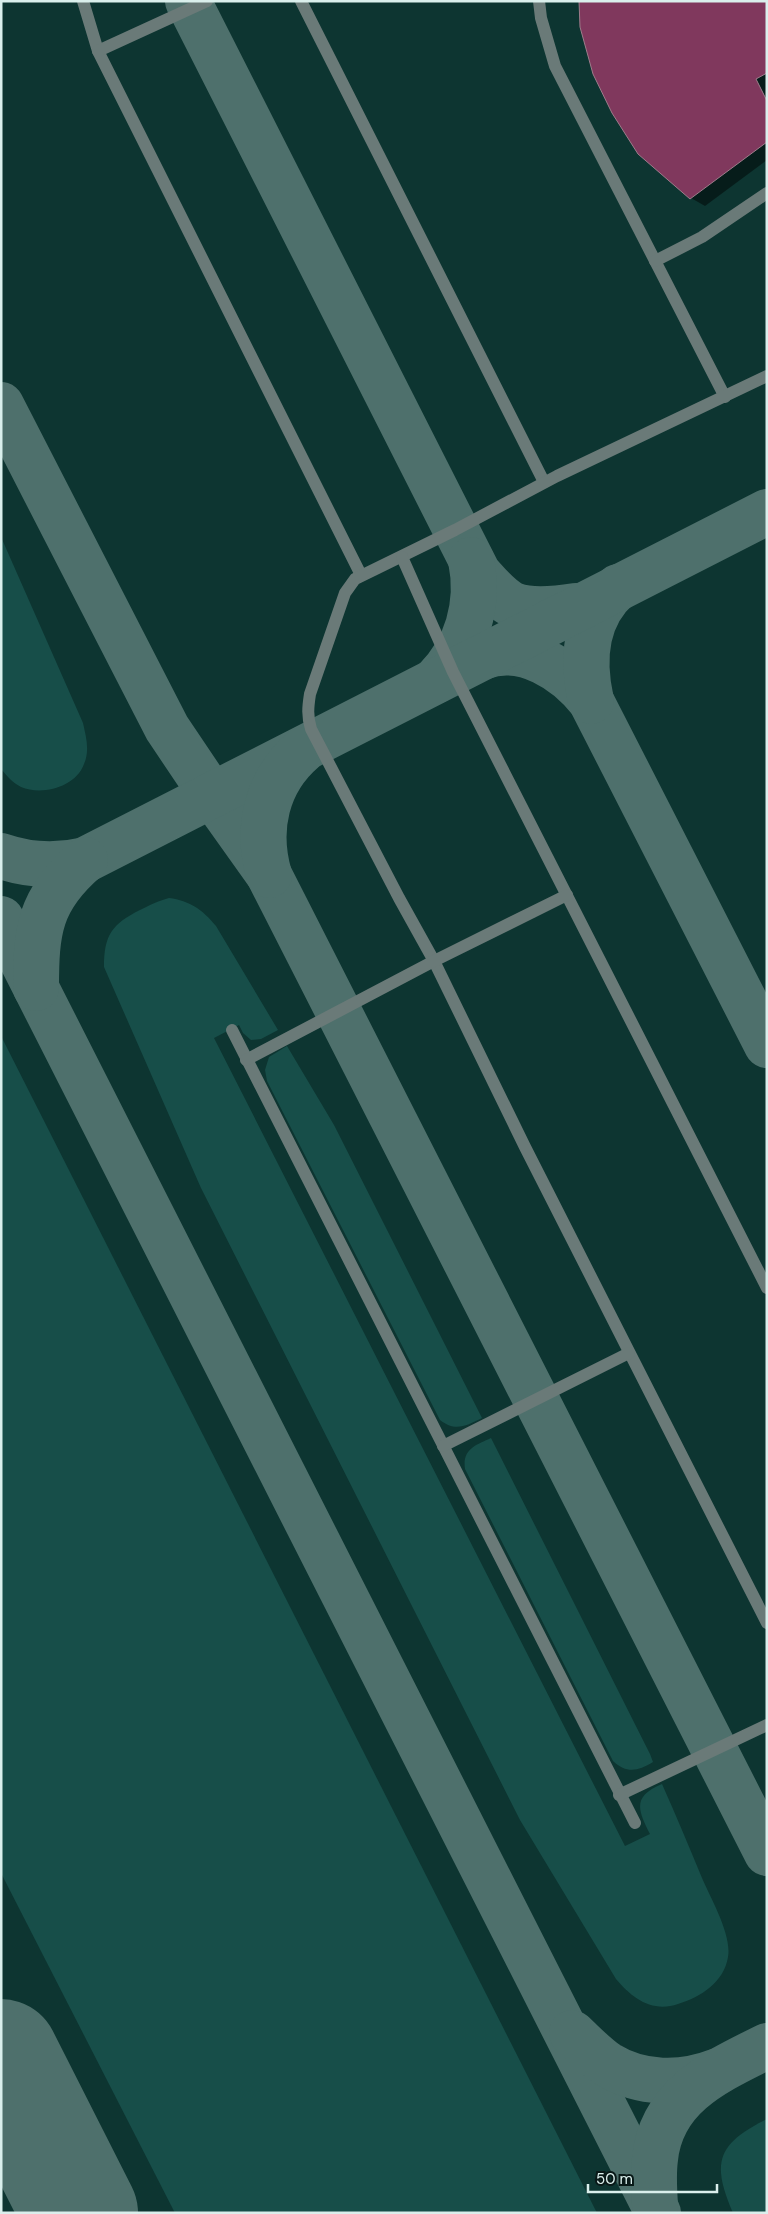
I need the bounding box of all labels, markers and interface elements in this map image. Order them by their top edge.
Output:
scale bar [588,2162,717,2194]
text: 50 m [596,2169,633,2189]

